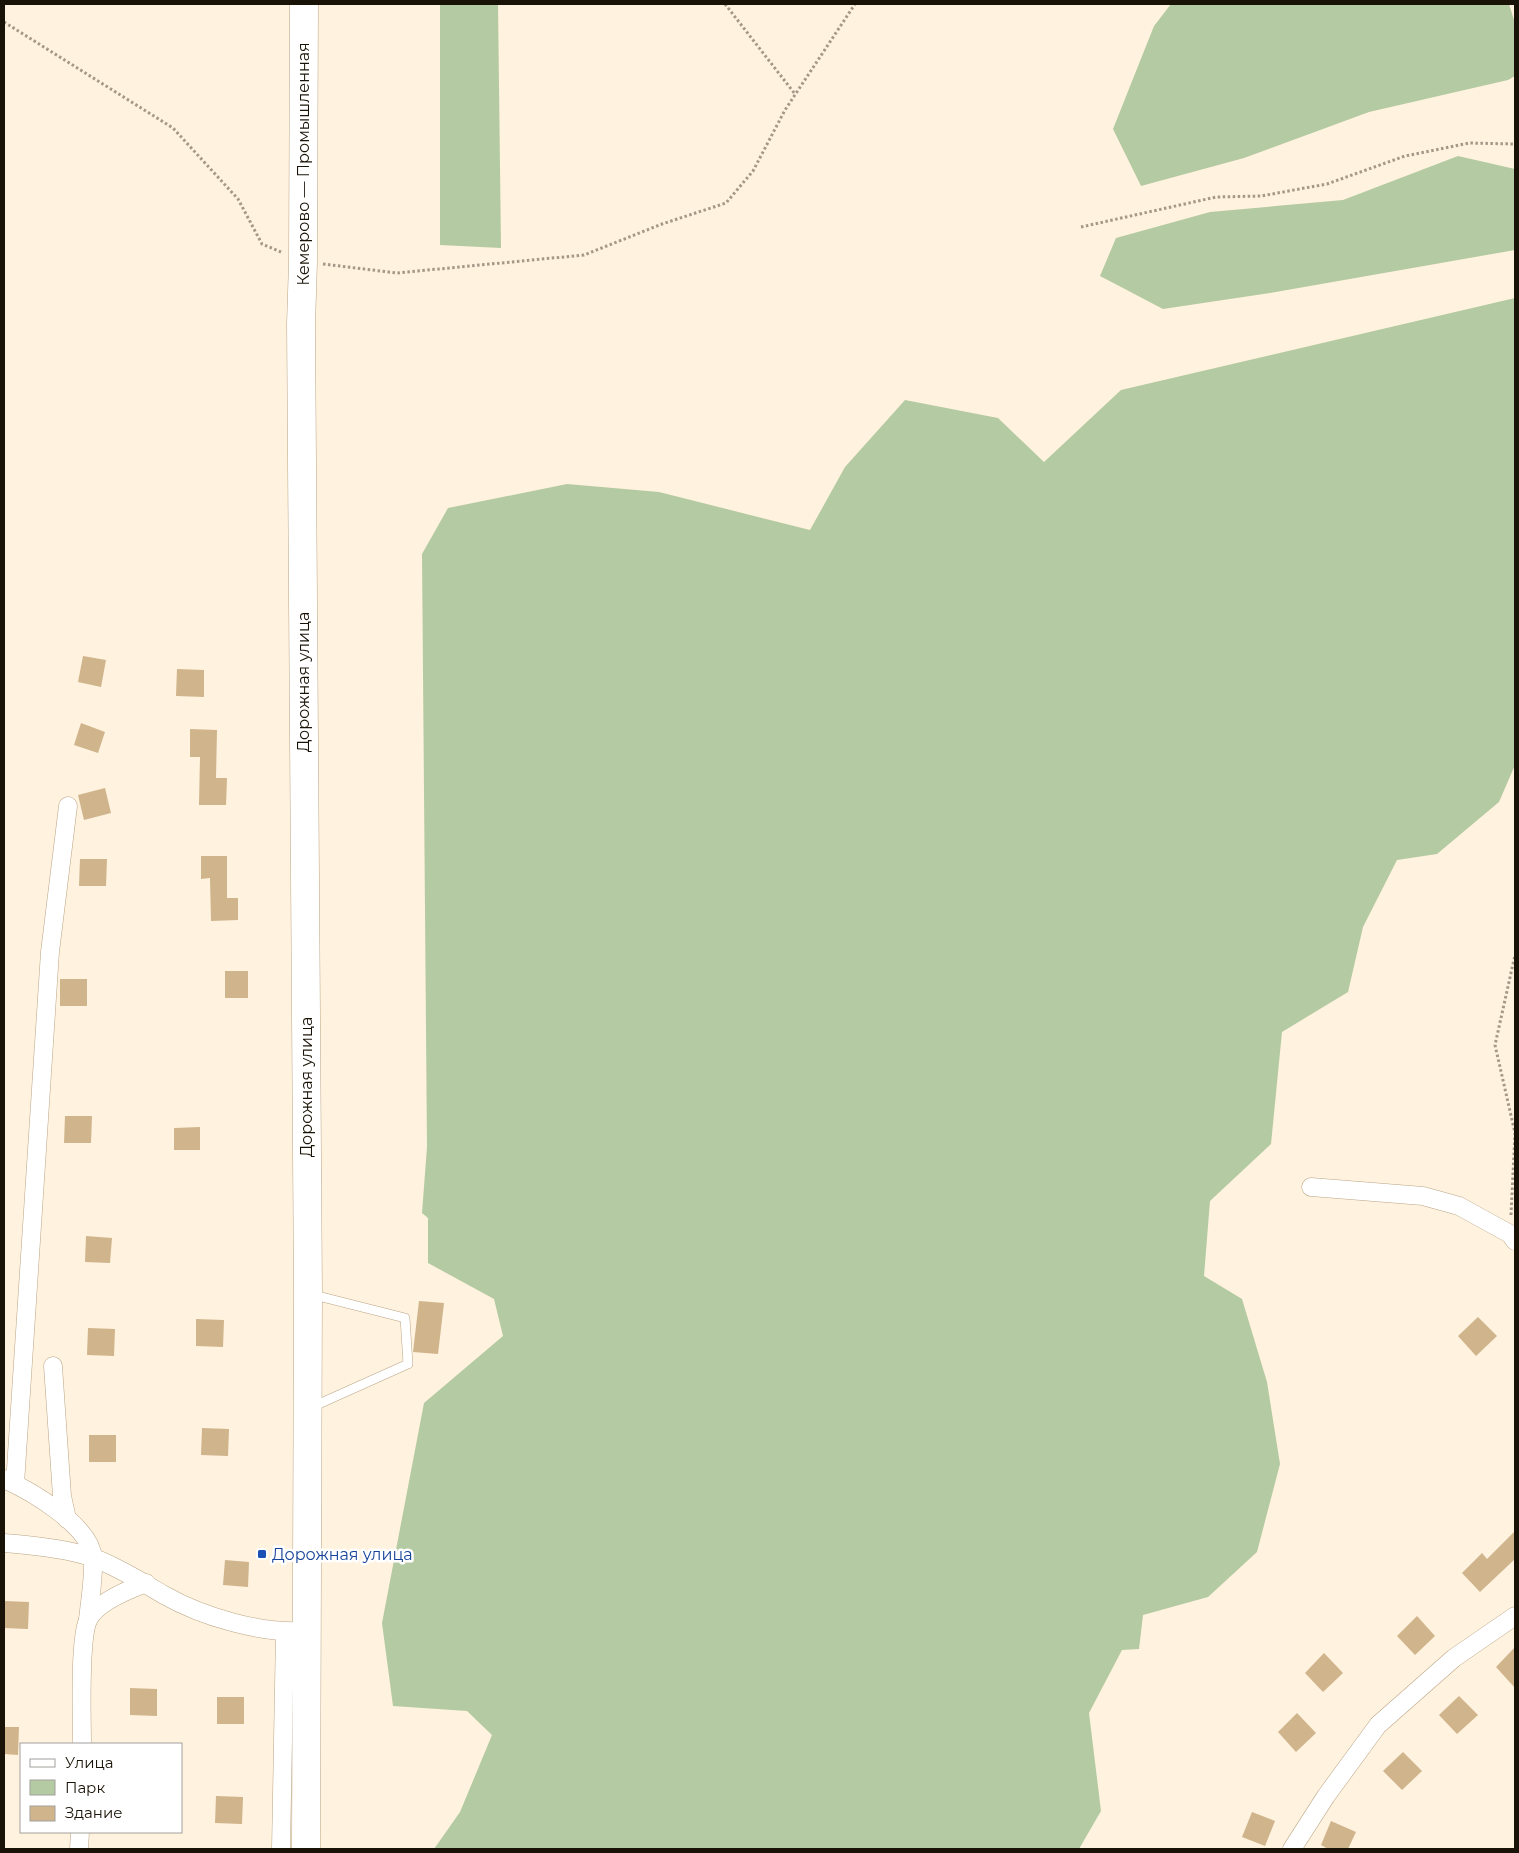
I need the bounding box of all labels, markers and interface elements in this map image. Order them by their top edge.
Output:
street label: Кемерово — Промышленная [294,42,313,286]
street label: Дорожная улица [294,612,313,752]
street label: Дорожная улица [297,1017,316,1157]
place label: Дорожная улица [272,1545,413,1564]
marker: Дорожная улица [256,1548,268,1560]
legend [20,1743,182,1833]
text: Улица [65,1753,113,1772]
text: Парк [65,1778,105,1797]
text: Здание [65,1803,123,1822]

